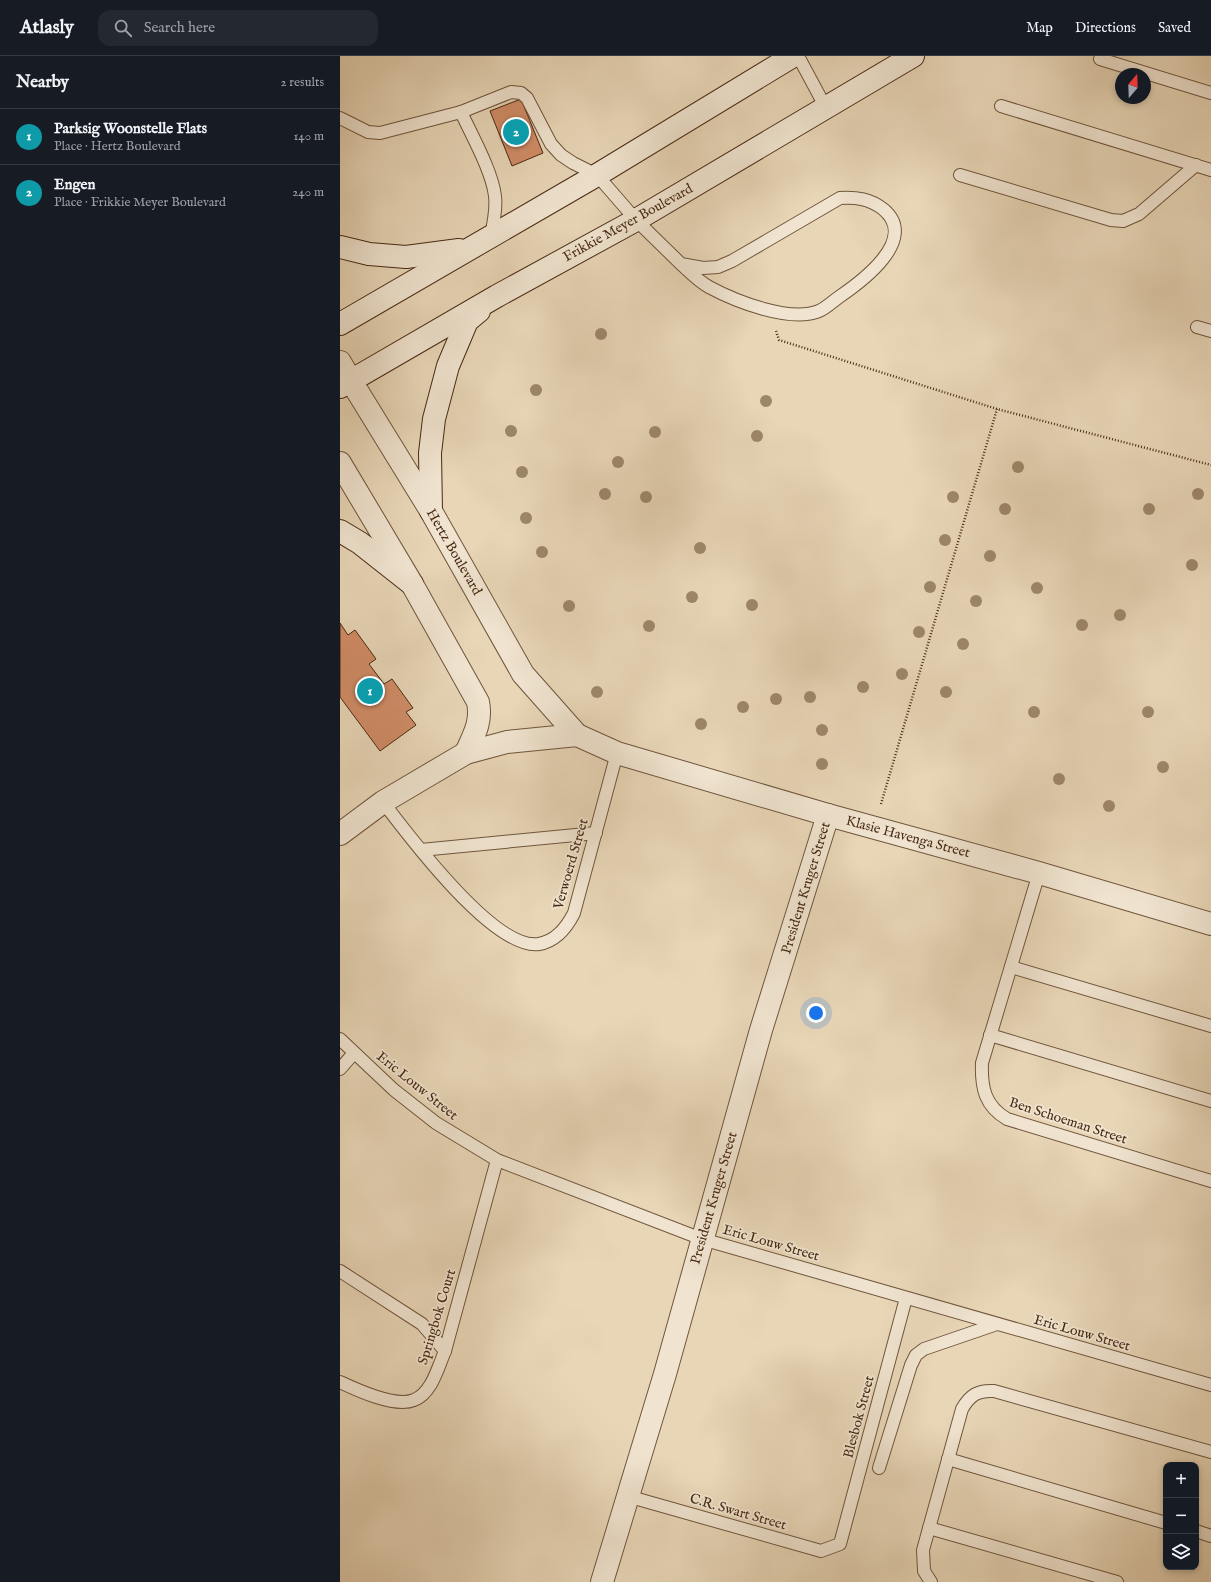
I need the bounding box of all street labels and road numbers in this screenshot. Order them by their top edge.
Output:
street label: Frikkie Meyer Boulevard [560,180,696,266]
street label: Hertz Boulevard [422,506,486,599]
street label: Klasie Havenga Street [844,812,972,862]
street label: Verwoerd Street [549,816,593,912]
street label: President Kruger Street [777,820,835,956]
street label: Eric Louw Street [373,1048,461,1124]
street label: Ben Schoeman Street [1007,1093,1129,1149]
street label: President Kruger Street [686,1130,742,1266]
street label: Eric Louw Street [721,1221,821,1265]
street label: Springbok Court [414,1267,460,1367]
street label: Eric Louw Street [1032,1311,1132,1355]
street label: Blesbok Street [839,1374,879,1460]
street label: C.R. Swart Street [688,1490,789,1534]

